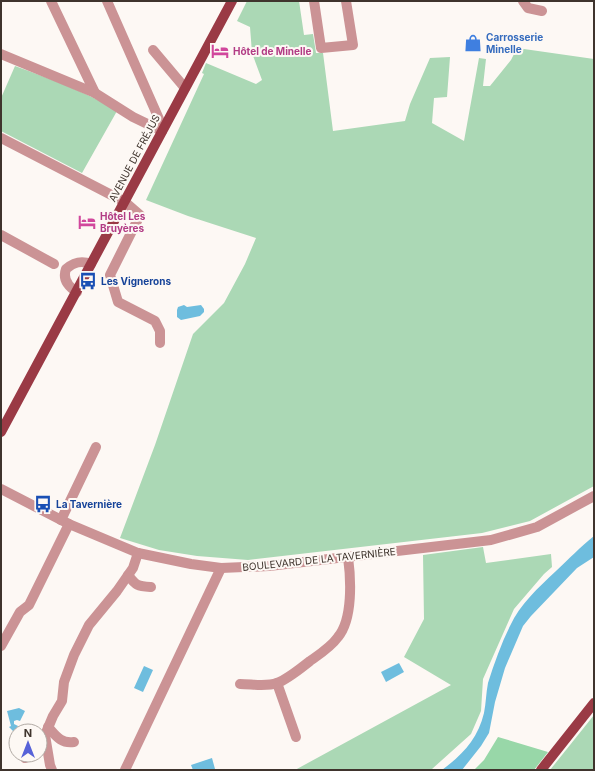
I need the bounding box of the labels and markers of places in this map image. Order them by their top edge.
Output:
place label: Carrosserie Minelle [486,31,543,55]
shop icon: Carrosserie Minelle [463,33,483,53]
hotel icon: Hôtel de Minelle [210,41,230,61]
place label: Hôtel de Minelle [233,45,311,57]
place label: Hôtel Les Bruyères [100,210,146,235]
hotel icon: Hôtel Les Bruyères [77,212,97,232]
bus stop icon: Les Vignerons [78,271,98,291]
place label: Les Vignerons [101,275,171,288]
bus stop icon: La Tavernière [33,494,53,514]
place label: La Tavernière [56,498,122,510]

